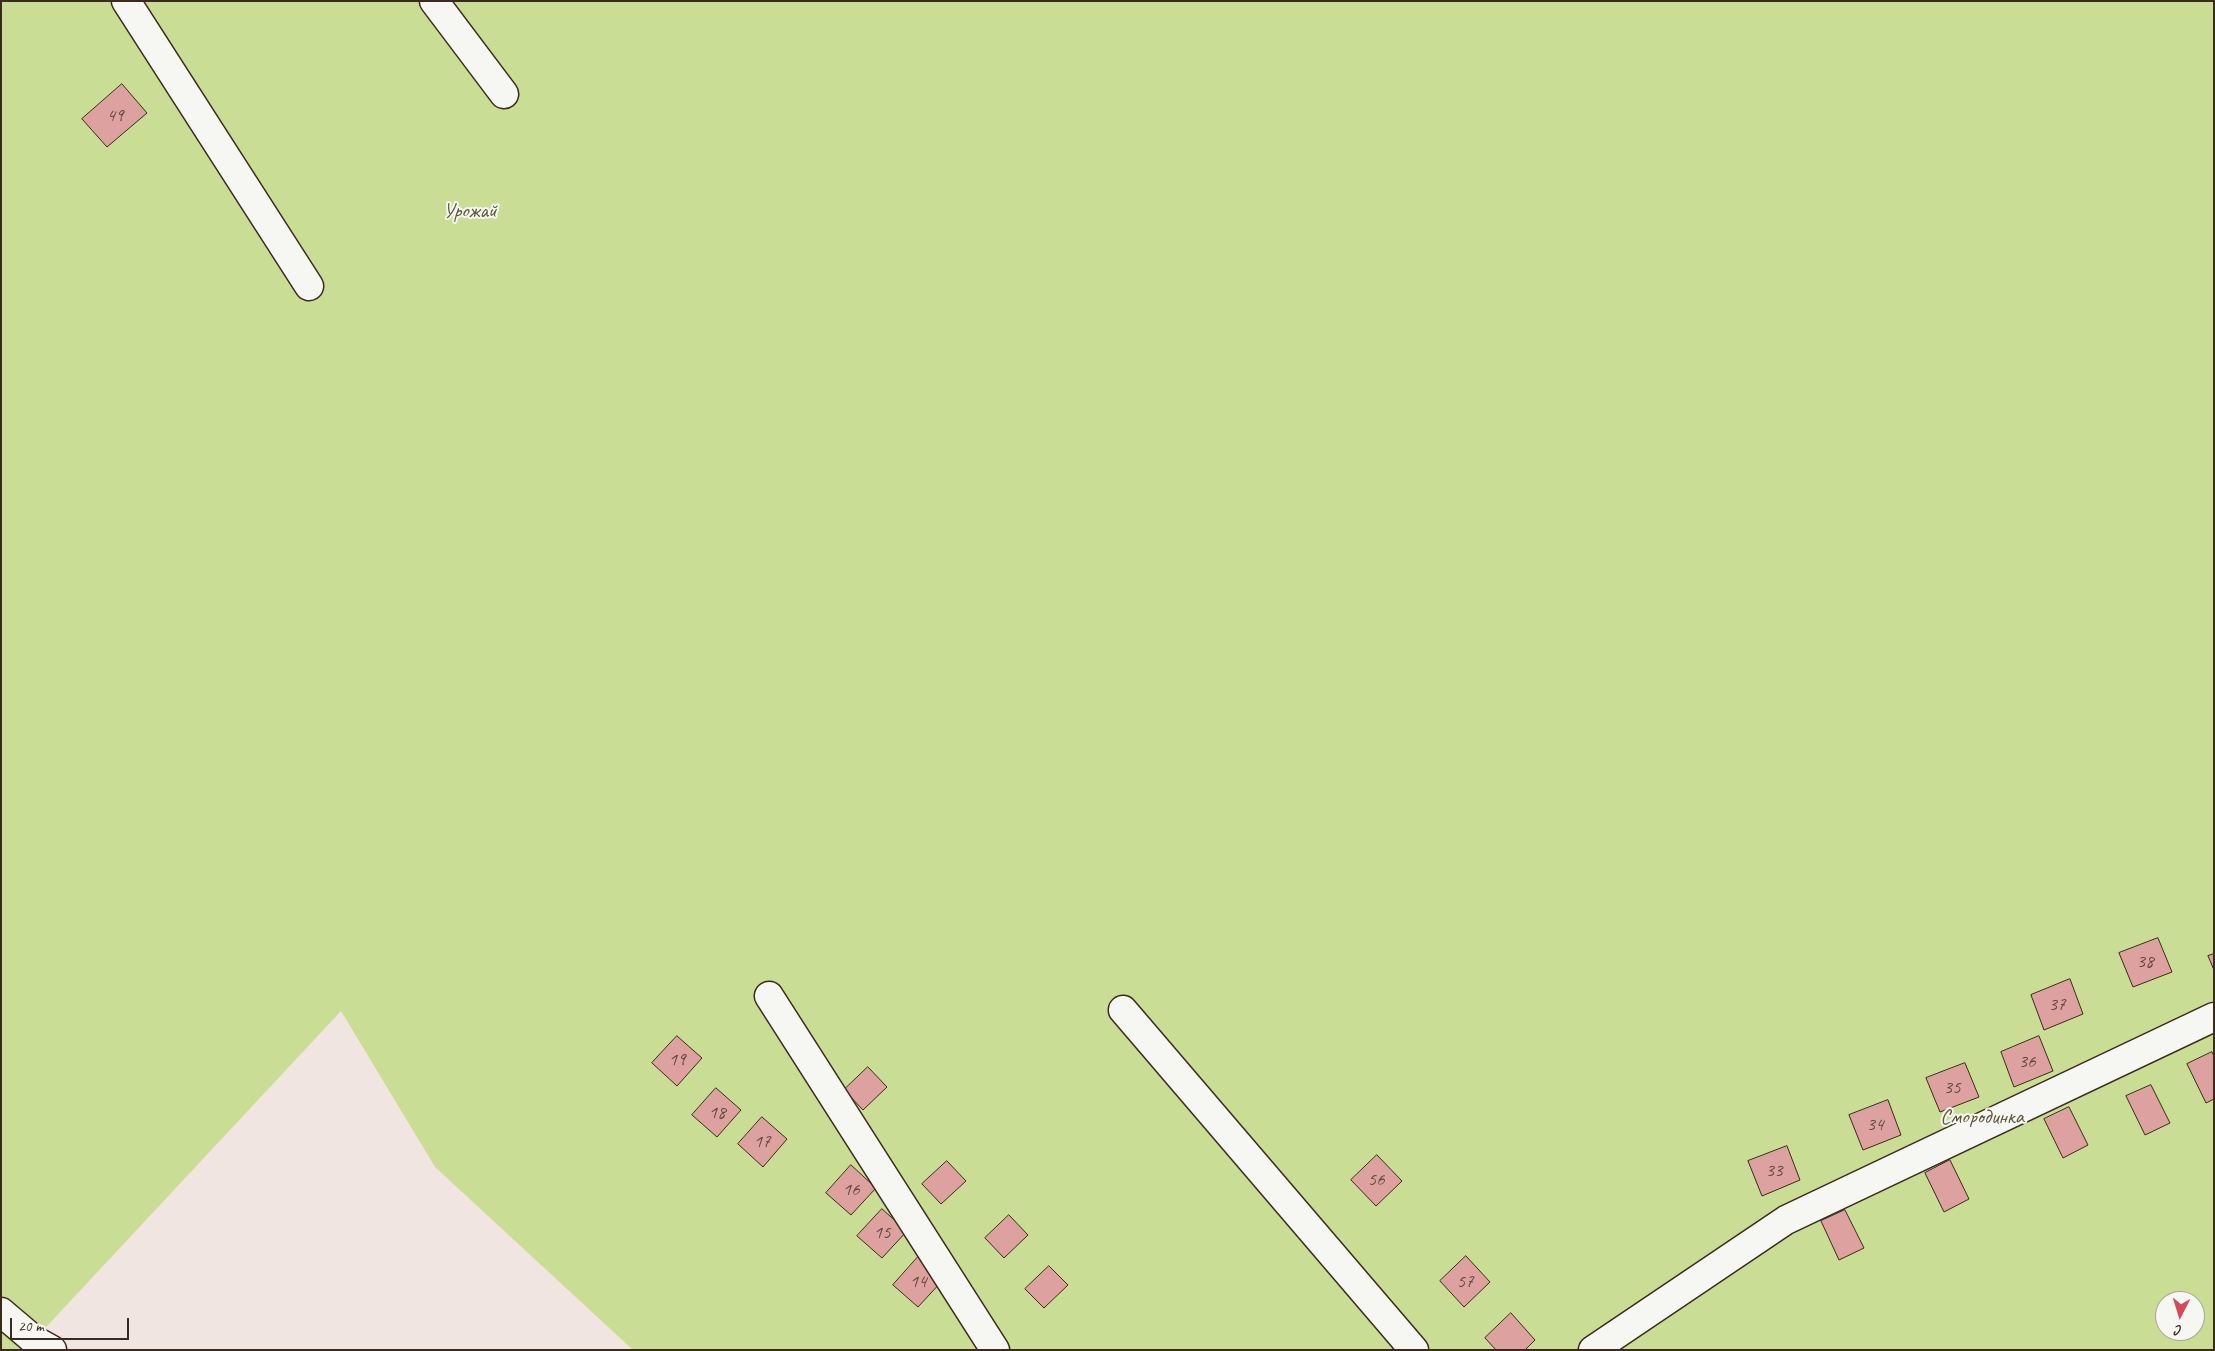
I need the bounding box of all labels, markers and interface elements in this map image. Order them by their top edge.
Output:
house number: 49 [106,105,124,127]
park label: Урожай [443,198,497,224]
house number: 38 [2136,951,2154,973]
house number: 37 [2048,994,2066,1016]
house number: 19 [668,1049,686,1071]
house number: 36 [2018,1051,2036,1073]
house number: 35 [1943,1077,1961,1099]
house number: 18 [708,1102,726,1124]
park label: Смородинка [1940,1104,2024,1130]
house number: 34 [1866,1114,1884,1136]
house number: 17 [753,1131,771,1153]
house number: 33 [1765,1160,1783,1182]
house number: 56 [1367,1169,1385,1191]
house number: 16 [842,1179,860,1201]
house number: 15 [873,1222,891,1244]
house number: 14 [909,1271,927,1293]
house number: 57 [1456,1271,1474,1293]
north arrow [2155,1291,2205,1341]
scale bar [12,1308,131,1340]
text: 20 m [18,1317,44,1336]
text: С [2175,1322,2183,1339]

